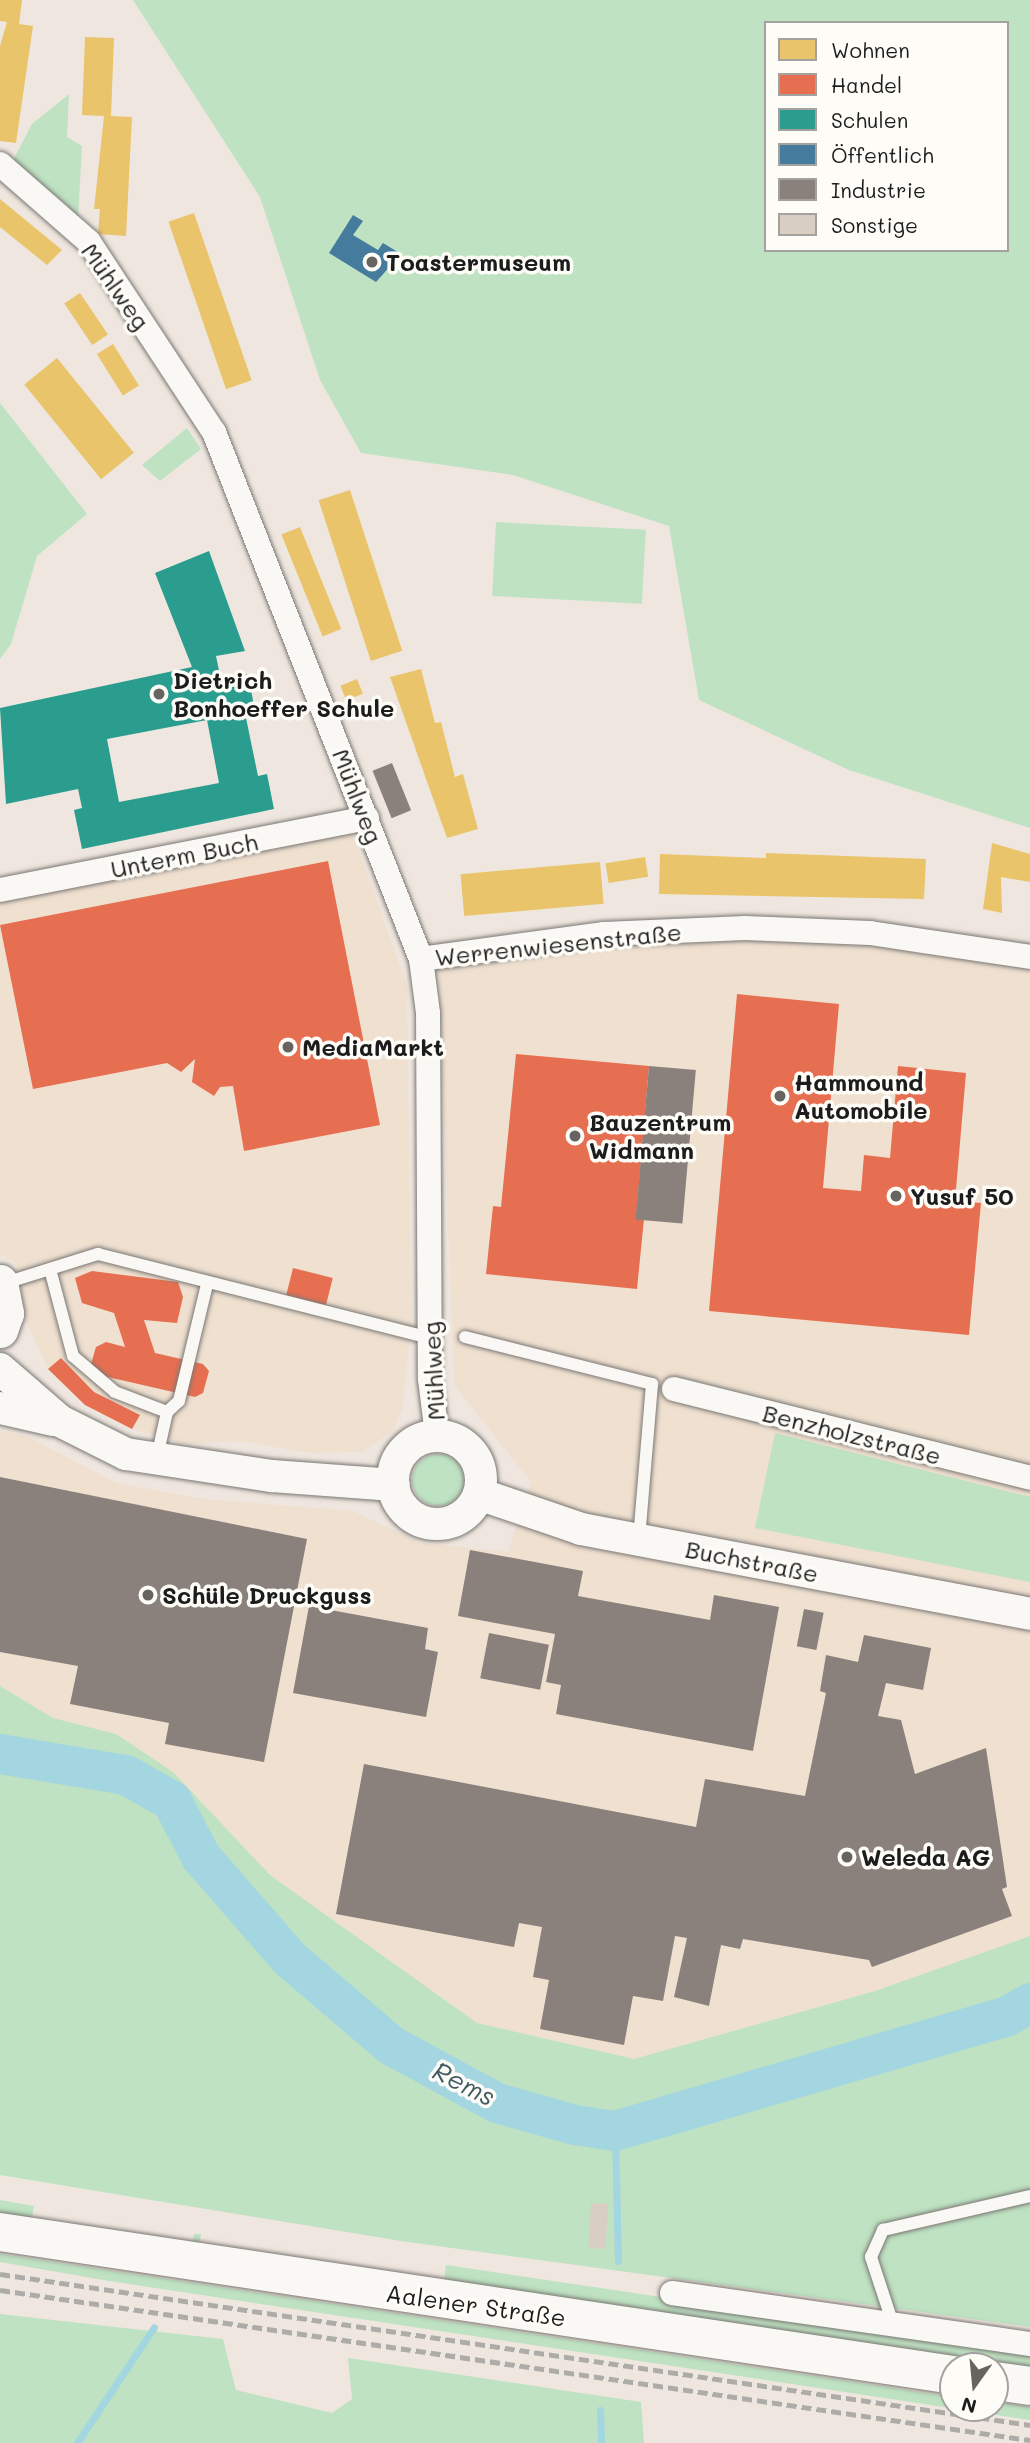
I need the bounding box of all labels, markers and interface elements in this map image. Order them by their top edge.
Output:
legend [764,21,1009,252]
text: Wohnen [831,36,910,63]
text: Handel [831,71,902,98]
text: Schulen [831,106,908,133]
text: Öffentlich [831,141,934,168]
text: Industrie [831,176,926,203]
text: Sonstige [831,211,918,238]
street label: Mühlweg [76,237,156,335]
place label: Toastermuseum [386,248,571,276]
marker: Toastermuseum [364,254,380,270]
place label: Dietrich Bonhoeffer Schule [173,666,394,722]
marker: Dietrich Bonhoeffer Schule [151,686,167,702]
street label: Mühlweg [327,745,389,847]
street label: Unterm Buch [108,827,260,883]
street label: Werrenwiesenstraße [433,917,683,971]
place label: MediaMarkt [302,1033,444,1061]
marker: MediaMarkt [280,1039,296,1055]
place label: Hammound Automobile [794,1068,927,1124]
marker: Hammound Automobile [772,1088,788,1104]
place label: Bauzentrum Widmann [589,1108,731,1164]
marker: Bauzentrum Widmann [567,1128,583,1144]
place label: Yusuf 50 [910,1182,1014,1210]
marker: Yusuf 50 [888,1188,904,1204]
street label: Mühlweg [416,1321,450,1421]
street label: Benzholzstraße [760,1398,944,1470]
street label: Buchstraße [683,1534,821,1588]
place label: Schüle Druckguss [162,1581,371,1609]
marker: Schüle Druckguss [140,1587,156,1603]
place label: Weleda AG [861,1843,990,1871]
marker: Weleda AG [839,1849,855,1865]
water label: Rems [427,2055,501,2113]
street label: Aalener Straße [384,2278,568,2332]
north arrow [939,2352,1009,2422]
text: N [959,2392,979,2420]

